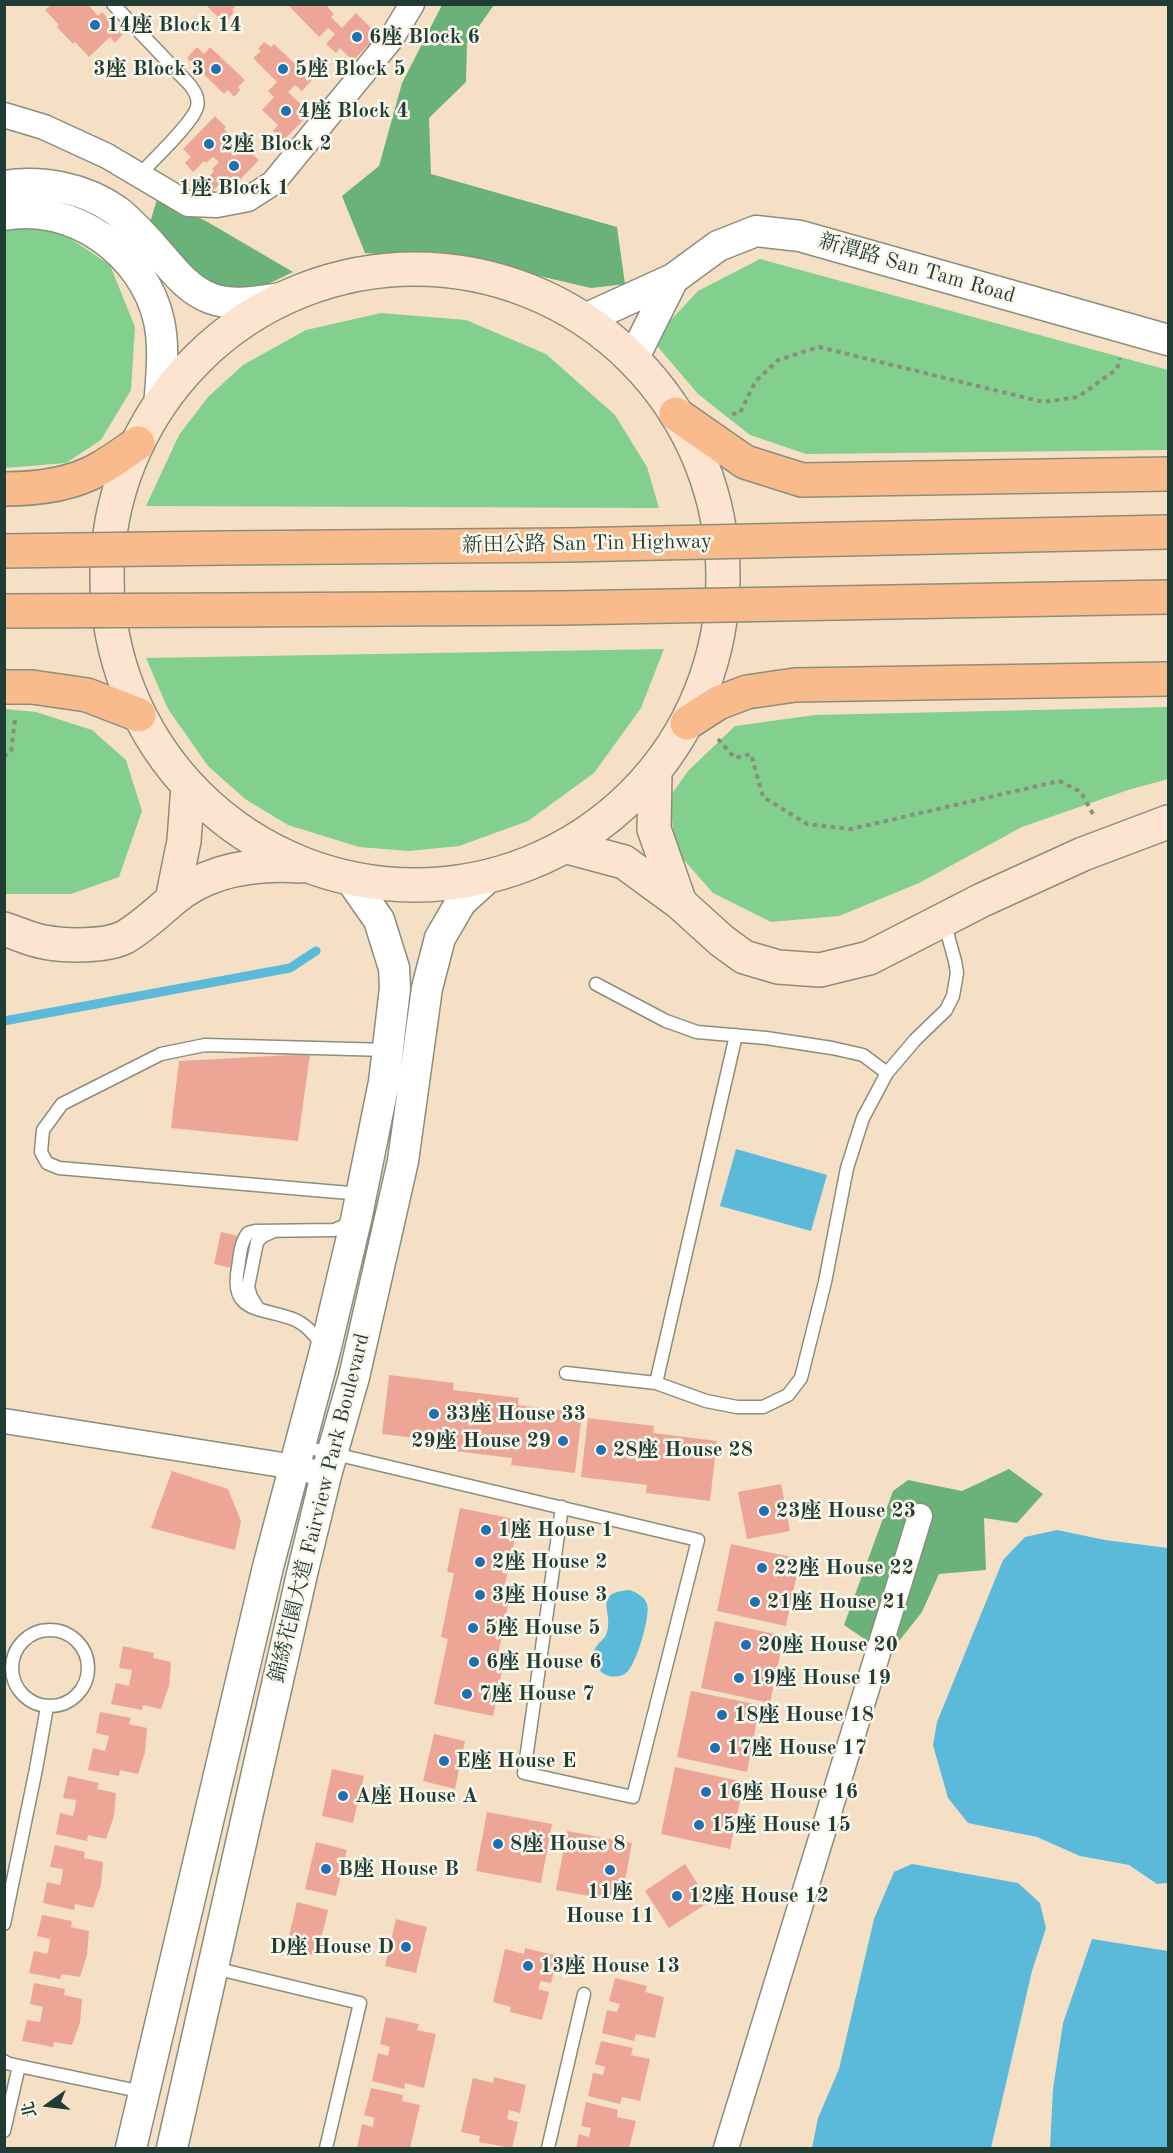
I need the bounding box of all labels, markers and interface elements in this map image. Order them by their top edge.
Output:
place label: 14座 Block 14 [107,12,242,38]
marker: 14座 Block 14 [88,18,102,32]
place label: 6座 Block 6 [369,24,480,50]
marker: 6座 Block 6 [350,30,364,44]
place label: 3座 Block 3 [93,56,204,82]
place label: 5座 Block 5 [295,56,406,82]
marker: 3座 Block 3 [209,62,223,76]
marker: 5座 Block 5 [276,62,290,76]
place label: 4座 Block 4 [298,98,409,124]
marker: 4座 Block 4 [279,104,293,118]
place label: 2座 Block 2 [221,131,332,157]
marker: 2座 Block 2 [202,137,216,151]
marker: 1座 Block 1 [227,159,241,173]
place label: 1座 Block 1 [179,175,289,201]
street label: 新潭路 San Tam Road [816,229,1018,309]
street label: 新田公路 San Tin Highway [462,529,712,559]
street label: 錦綉花園大道 Fairview Park Boulevard [264,1331,376,1685]
place label: 33座 House 33 [446,1401,586,1427]
marker: 33座 House 33 [427,1407,441,1421]
place label: 29座 House 29 [411,1428,551,1454]
marker: 29座 House 29 [556,1434,570,1448]
place label: 28座 House 28 [613,1437,753,1463]
marker: 28座 House 28 [594,1443,608,1457]
place label: 23座 House 23 [776,1498,916,1524]
marker: 23座 House 23 [757,1504,771,1518]
place label: 1座 House 1 [498,1517,613,1543]
marker: 1座 House 1 [479,1523,493,1537]
place label: 2座 House 2 [492,1549,607,1575]
marker: 2座 House 2 [473,1555,487,1569]
place label: 22座 House 22 [774,1555,914,1581]
marker: 22座 House 22 [755,1561,769,1575]
place label: 3座 House 3 [492,1582,607,1608]
marker: 3座 House 3 [473,1588,487,1602]
place label: 21座 House 21 [767,1589,907,1615]
marker: 21座 House 21 [748,1595,762,1609]
place label: 5座 House 5 [485,1615,600,1641]
marker: 5座 House 5 [466,1621,480,1635]
place label: 20座 House 20 [758,1632,898,1658]
marker: 20座 House 20 [739,1638,753,1652]
place label: 6座 House 6 [486,1649,601,1675]
marker: 6座 House 6 [467,1655,481,1669]
place label: 19座 House 19 [751,1665,891,1691]
marker: 19座 House 19 [732,1671,746,1685]
place label: 7座 House 7 [479,1681,594,1707]
marker: 7座 House 7 [460,1687,474,1701]
place label: 18座 House 18 [734,1702,874,1728]
marker: 18座 House 18 [715,1708,729,1722]
place label: 17座 House 17 [727,1735,867,1761]
marker: 17座 House 17 [708,1741,722,1755]
place label: E座 House E [456,1748,576,1774]
marker: E座 House E [437,1754,451,1768]
place label: 16座 House 16 [718,1779,858,1805]
place label: A座 House A [355,1783,478,1809]
marker: 16座 House 16 [699,1785,713,1799]
marker: A座 House A [336,1789,350,1803]
place label: 15座 House 15 [711,1812,851,1838]
marker: 15座 House 15 [692,1818,706,1832]
place label: 8座 House 8 [510,1831,625,1857]
marker: 8座 House 8 [491,1837,505,1851]
place label: B座 House B [338,1856,459,1882]
marker: B座 House B [319,1862,333,1876]
marker: 11座 House 11 [603,1863,617,1877]
place label: 11座 House 11 [566,1879,654,1929]
place label: 12座 House 12 [689,1883,829,1909]
marker: 12座 House 12 [670,1889,684,1903]
place label: D座 House D [270,1934,394,1960]
marker: D座 House D [399,1940,413,1954]
place label: 13座 House 13 [540,1953,680,1979]
marker: 13座 House 13 [521,1959,535,1973]
north arrow [18,2075,78,2135]
text: 北 [21,2100,40,2119]

